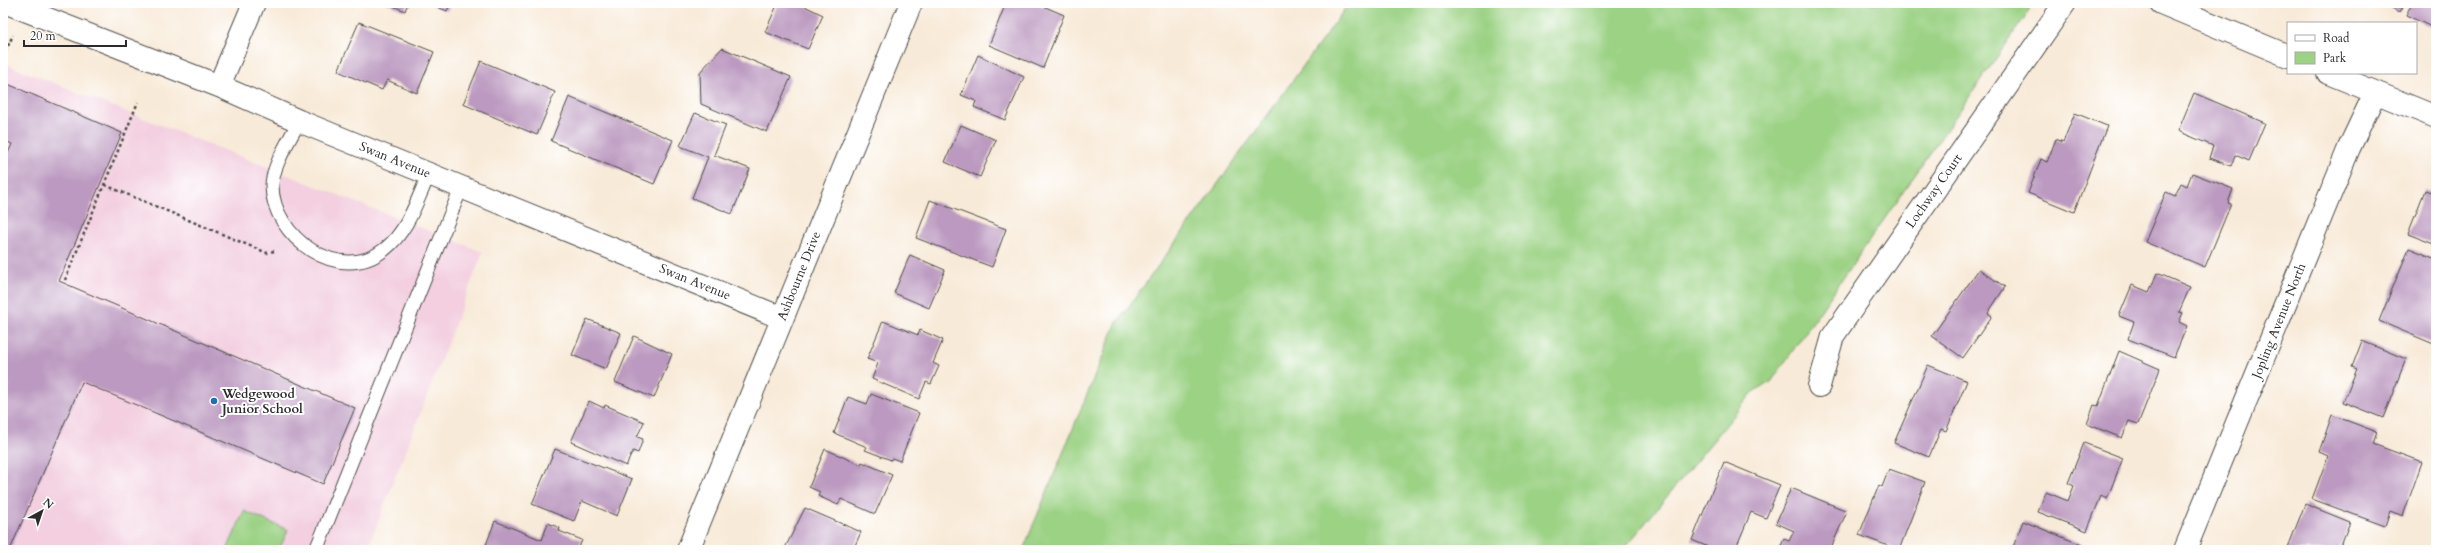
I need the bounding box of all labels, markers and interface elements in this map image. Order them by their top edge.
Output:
scale bar [24,22,126,48]
legend [2287,22,2417,74]
text: 20 m [30,28,57,44]
text: Road [2323,30,2350,46]
text: Park [2323,50,2347,66]
street label: Swan Avenue [357,137,434,183]
street label: Lochway Court [1902,150,1966,232]
street label: Ashbourne Drive [773,229,825,323]
street label: Swan Avenue [657,259,734,305]
street label: Jopling Avenue North [2247,260,2310,383]
place label: Wedgewood Junior School [220,385,303,418]
marker: Wedgewood Junior School [209,396,219,406]
north arrow [22,491,62,531]
text: N [40,495,57,513]

